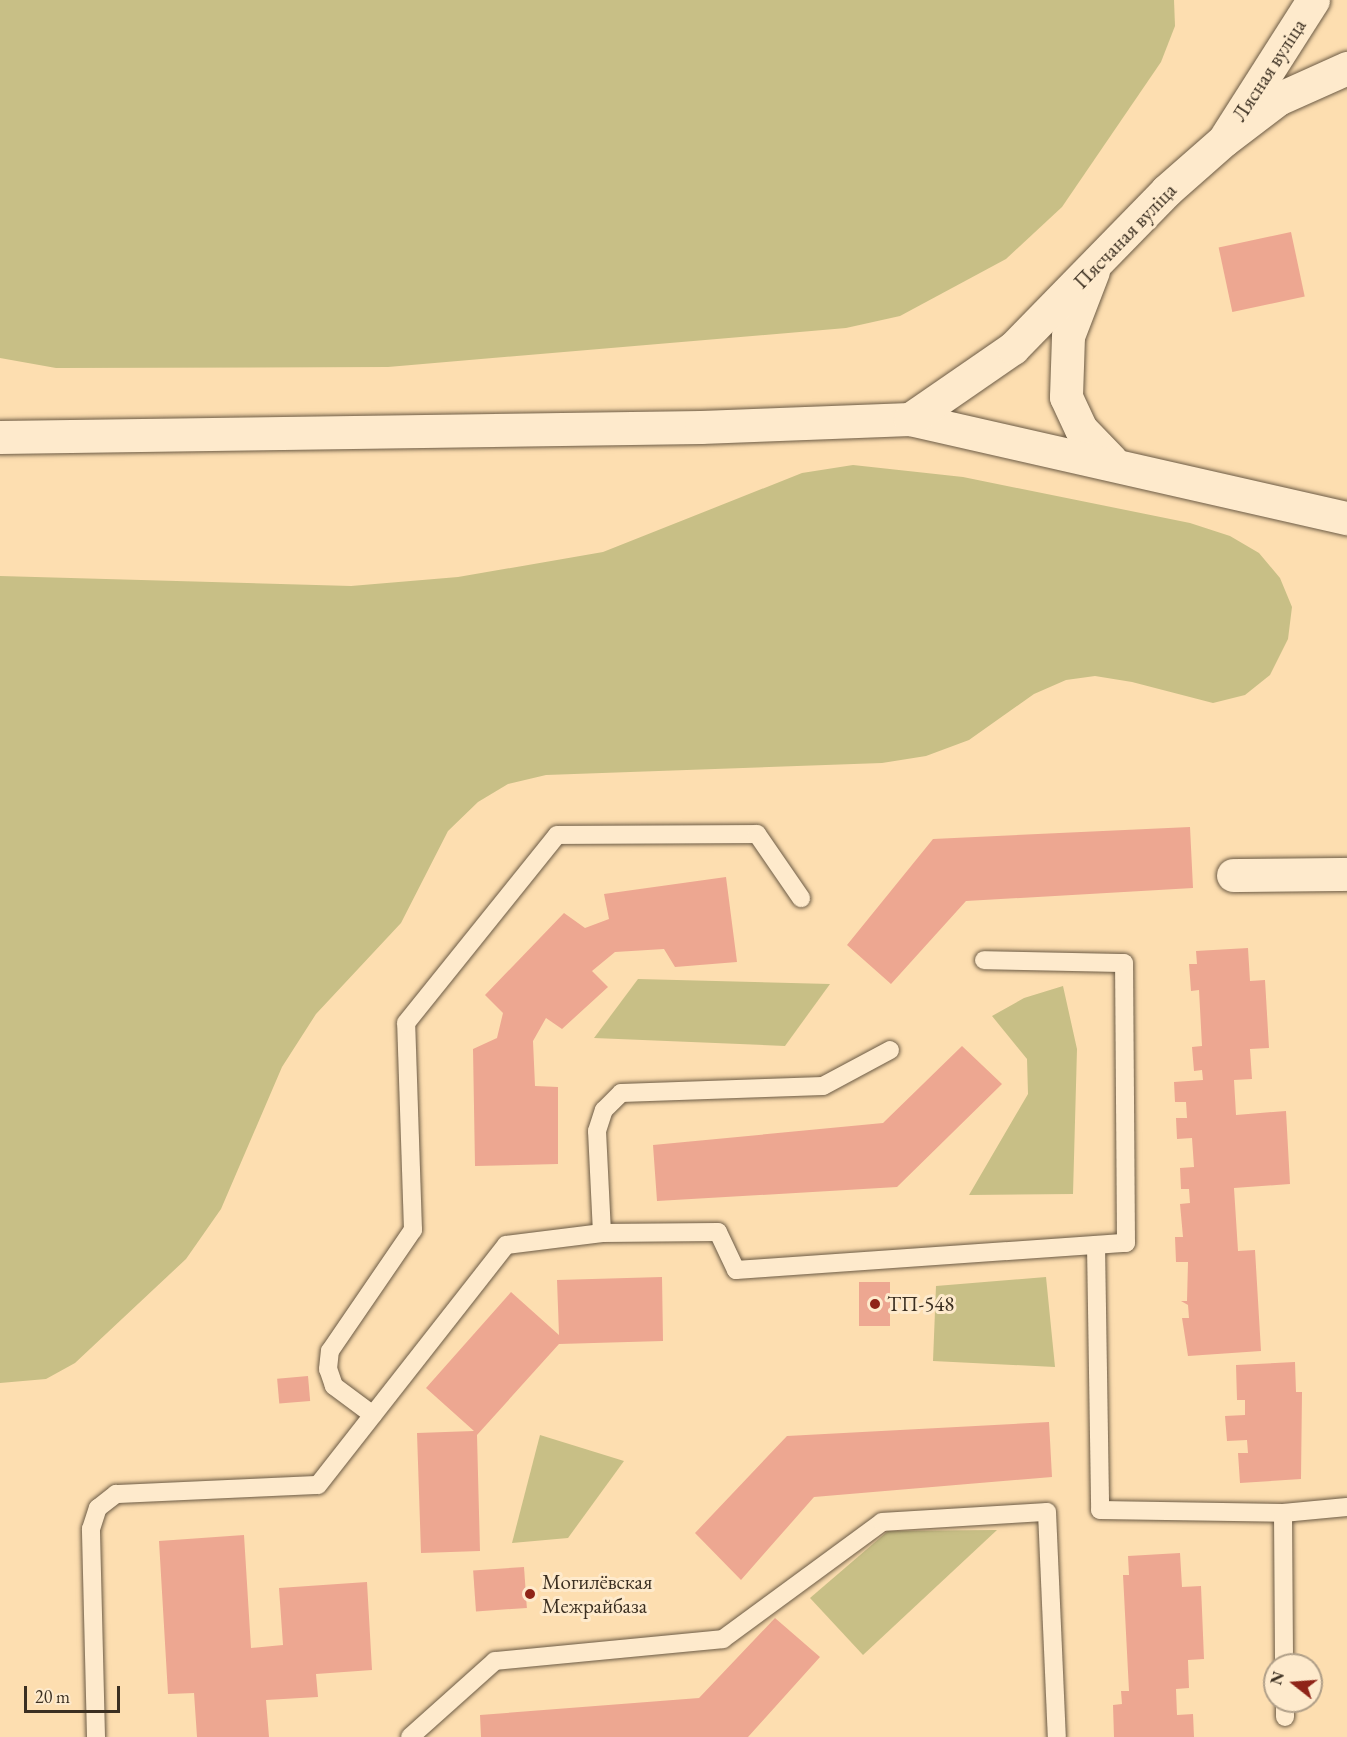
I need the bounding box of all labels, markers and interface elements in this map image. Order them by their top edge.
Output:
street label: Лясная вуліца [1227,14,1311,126]
street label: Пясчаная вуліца [1068,178,1182,294]
place label: ТП-548 [887,1291,954,1317]
marker: ТП-548 [868,1297,882,1311]
place label: Могилёвская Межрайбаза [542,1569,652,1619]
marker: Могилёвская Межрайбаза [523,1587,537,1601]
north arrow [1263,1653,1323,1713]
text: N [1265,1669,1289,1687]
scale bar [27,1674,123,1712]
text: 20 m [35,1685,70,1708]

